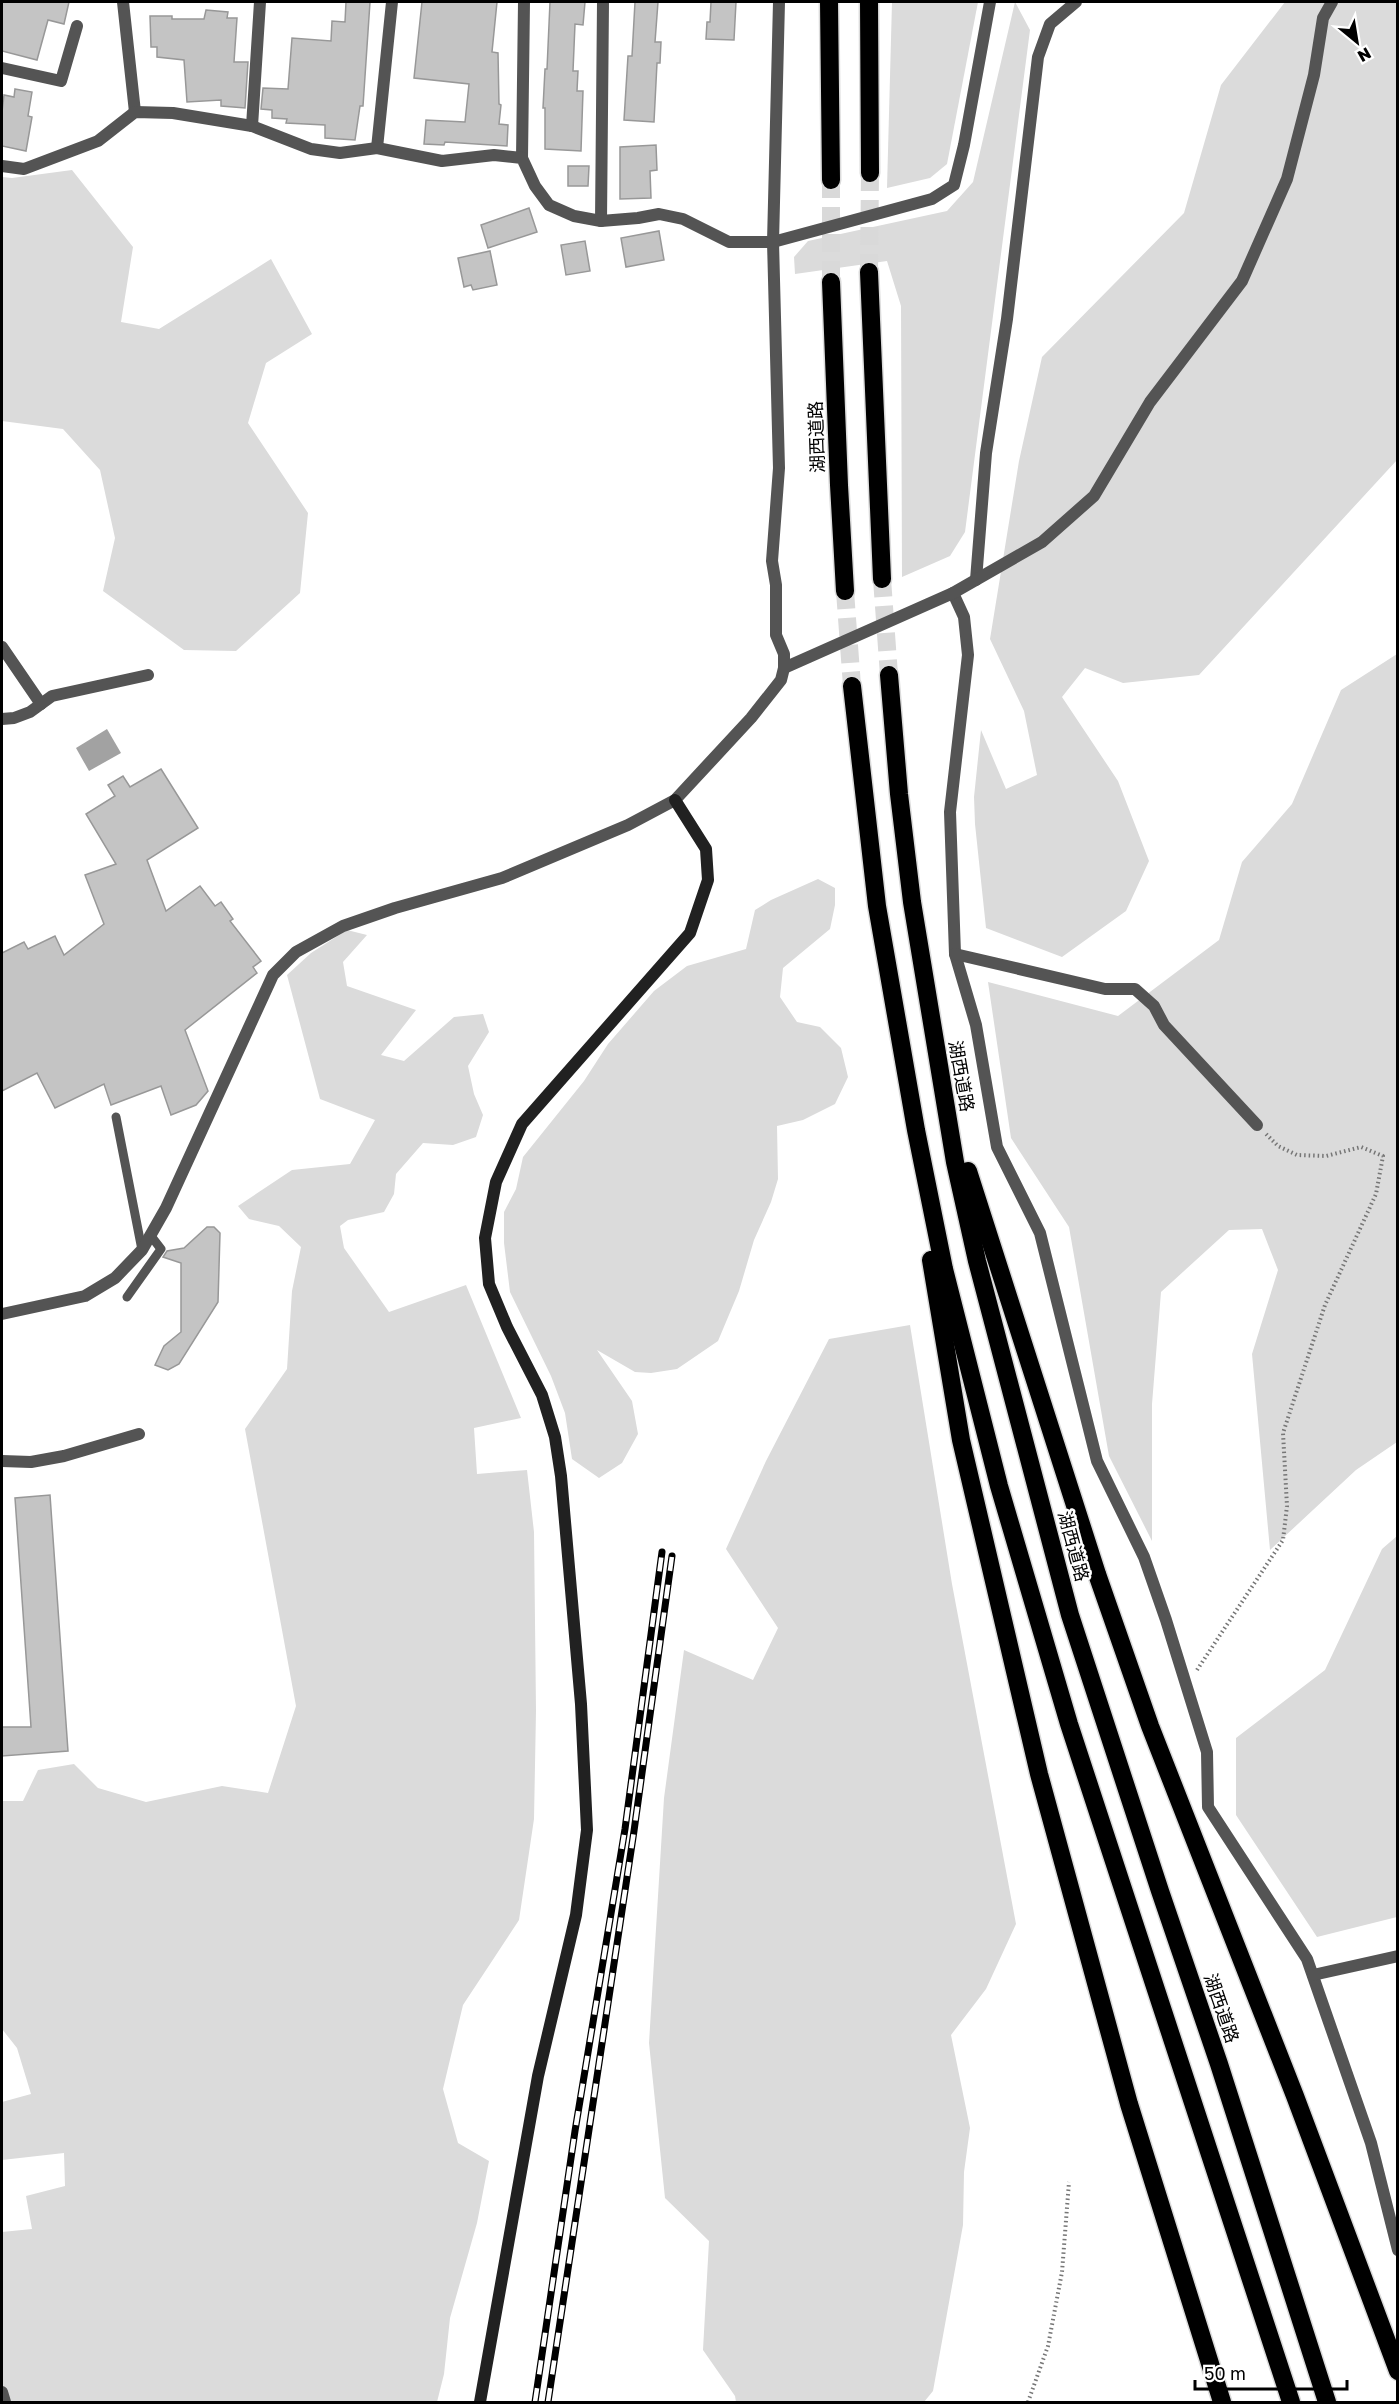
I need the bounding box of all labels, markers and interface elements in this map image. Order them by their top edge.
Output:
north arrow [1327,12,1387,72]
text: N [1354,43,1375,67]
street label: 湖西道路 [804,401,828,473]
street label: 湖西道路 [945,1039,979,1113]
street label: 湖西道路 [1054,1508,1094,1584]
street label: 湖西道路 [1200,1970,1244,2046]
scale bar [1195,2353,1346,2391]
text: 50 m [1204,2362,1246,2384]

